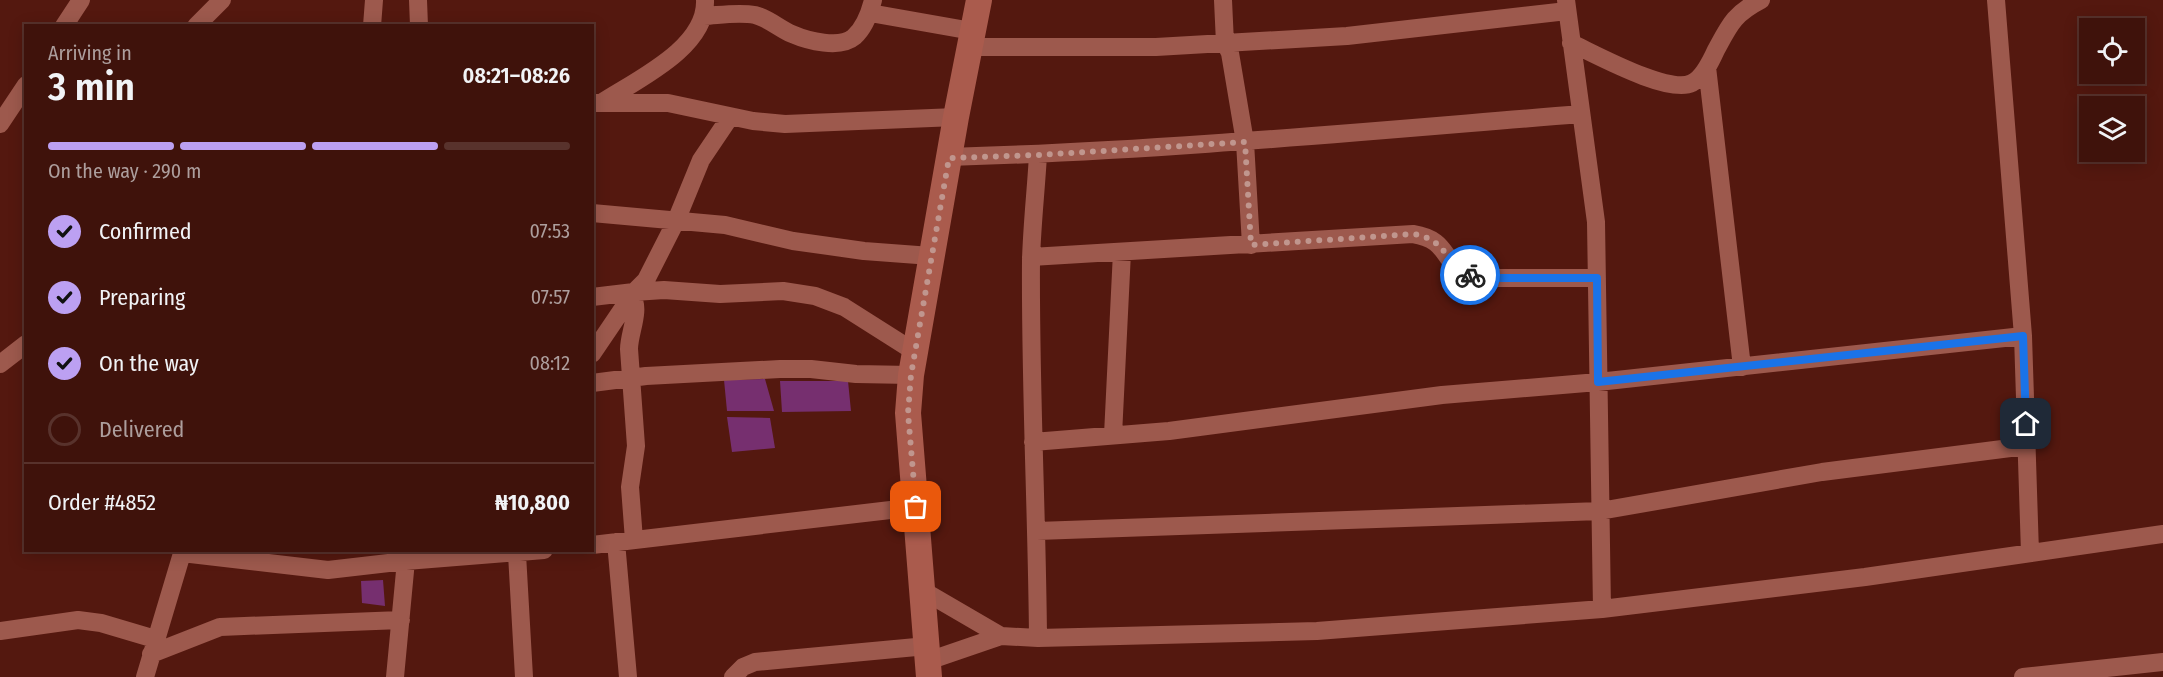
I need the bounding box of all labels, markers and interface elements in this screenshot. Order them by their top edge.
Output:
map controls [2079,18,2145,162]
button: locate [2079,18,2145,84]
text: Arriving in [48,41,132,65]
text: 08:21–08:26 [463,62,570,89]
text: 3 min [48,64,135,110]
button: layers [2079,96,2145,162]
text: On the way · 290 m [48,159,201,183]
icon: check [48,215,81,248]
text: Confirmed [99,218,192,245]
text: 07:53 [529,219,570,243]
courier [1440,245,1500,305]
icon: bike [1454,259,1487,292]
icon: check [48,281,81,314]
text: Preparing [99,284,185,311]
text: 07:57 [531,285,570,309]
icon: check [48,347,81,380]
text: On the way [99,350,199,377]
text: 08:12 [530,351,570,375]
pin [2000,398,2051,449]
icon: home [2009,407,2042,440]
text: Delivered [99,416,184,443]
pin [890,481,941,532]
text: Order #4852 [48,489,156,516]
text: ₦10,800 [495,489,570,516]
icon: bag [899,490,932,523]

